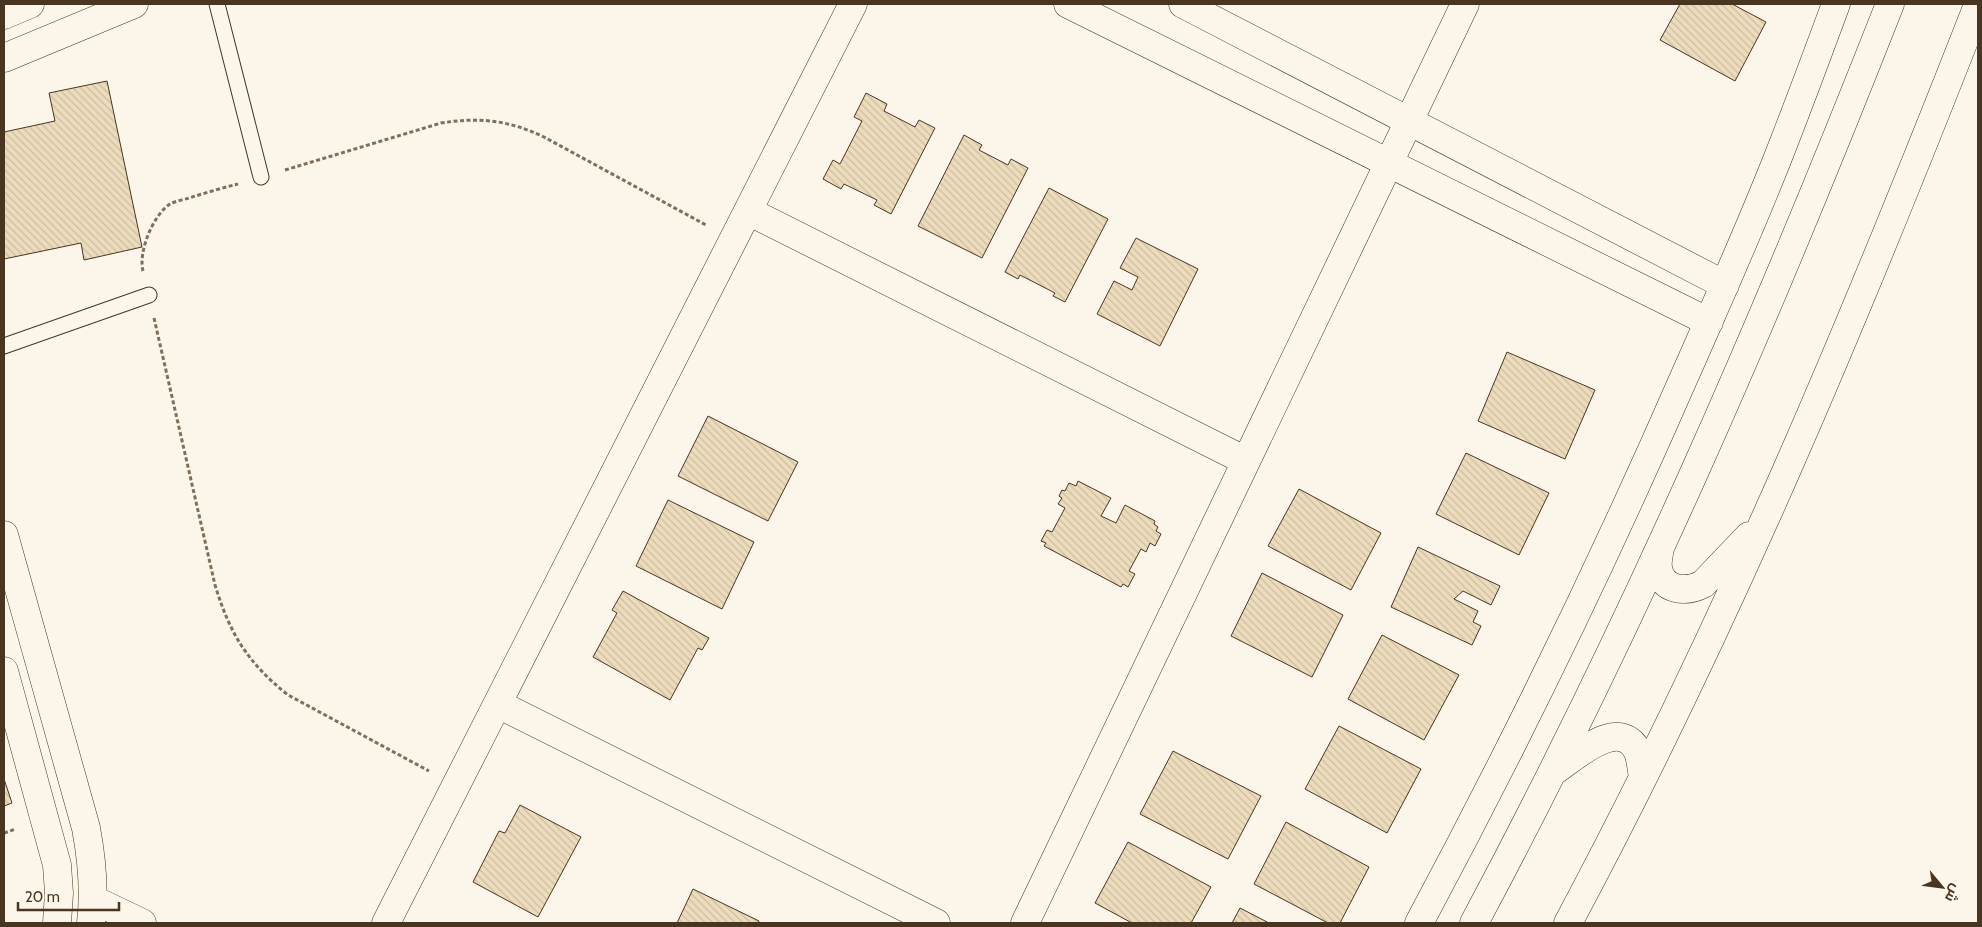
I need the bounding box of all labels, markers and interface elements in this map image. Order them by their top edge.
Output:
north arrow [1917,862,1967,912]
scale bar [18,880,119,912]
text: ش [1941,881,1966,906]
text: 20 m [25,888,60,906]

